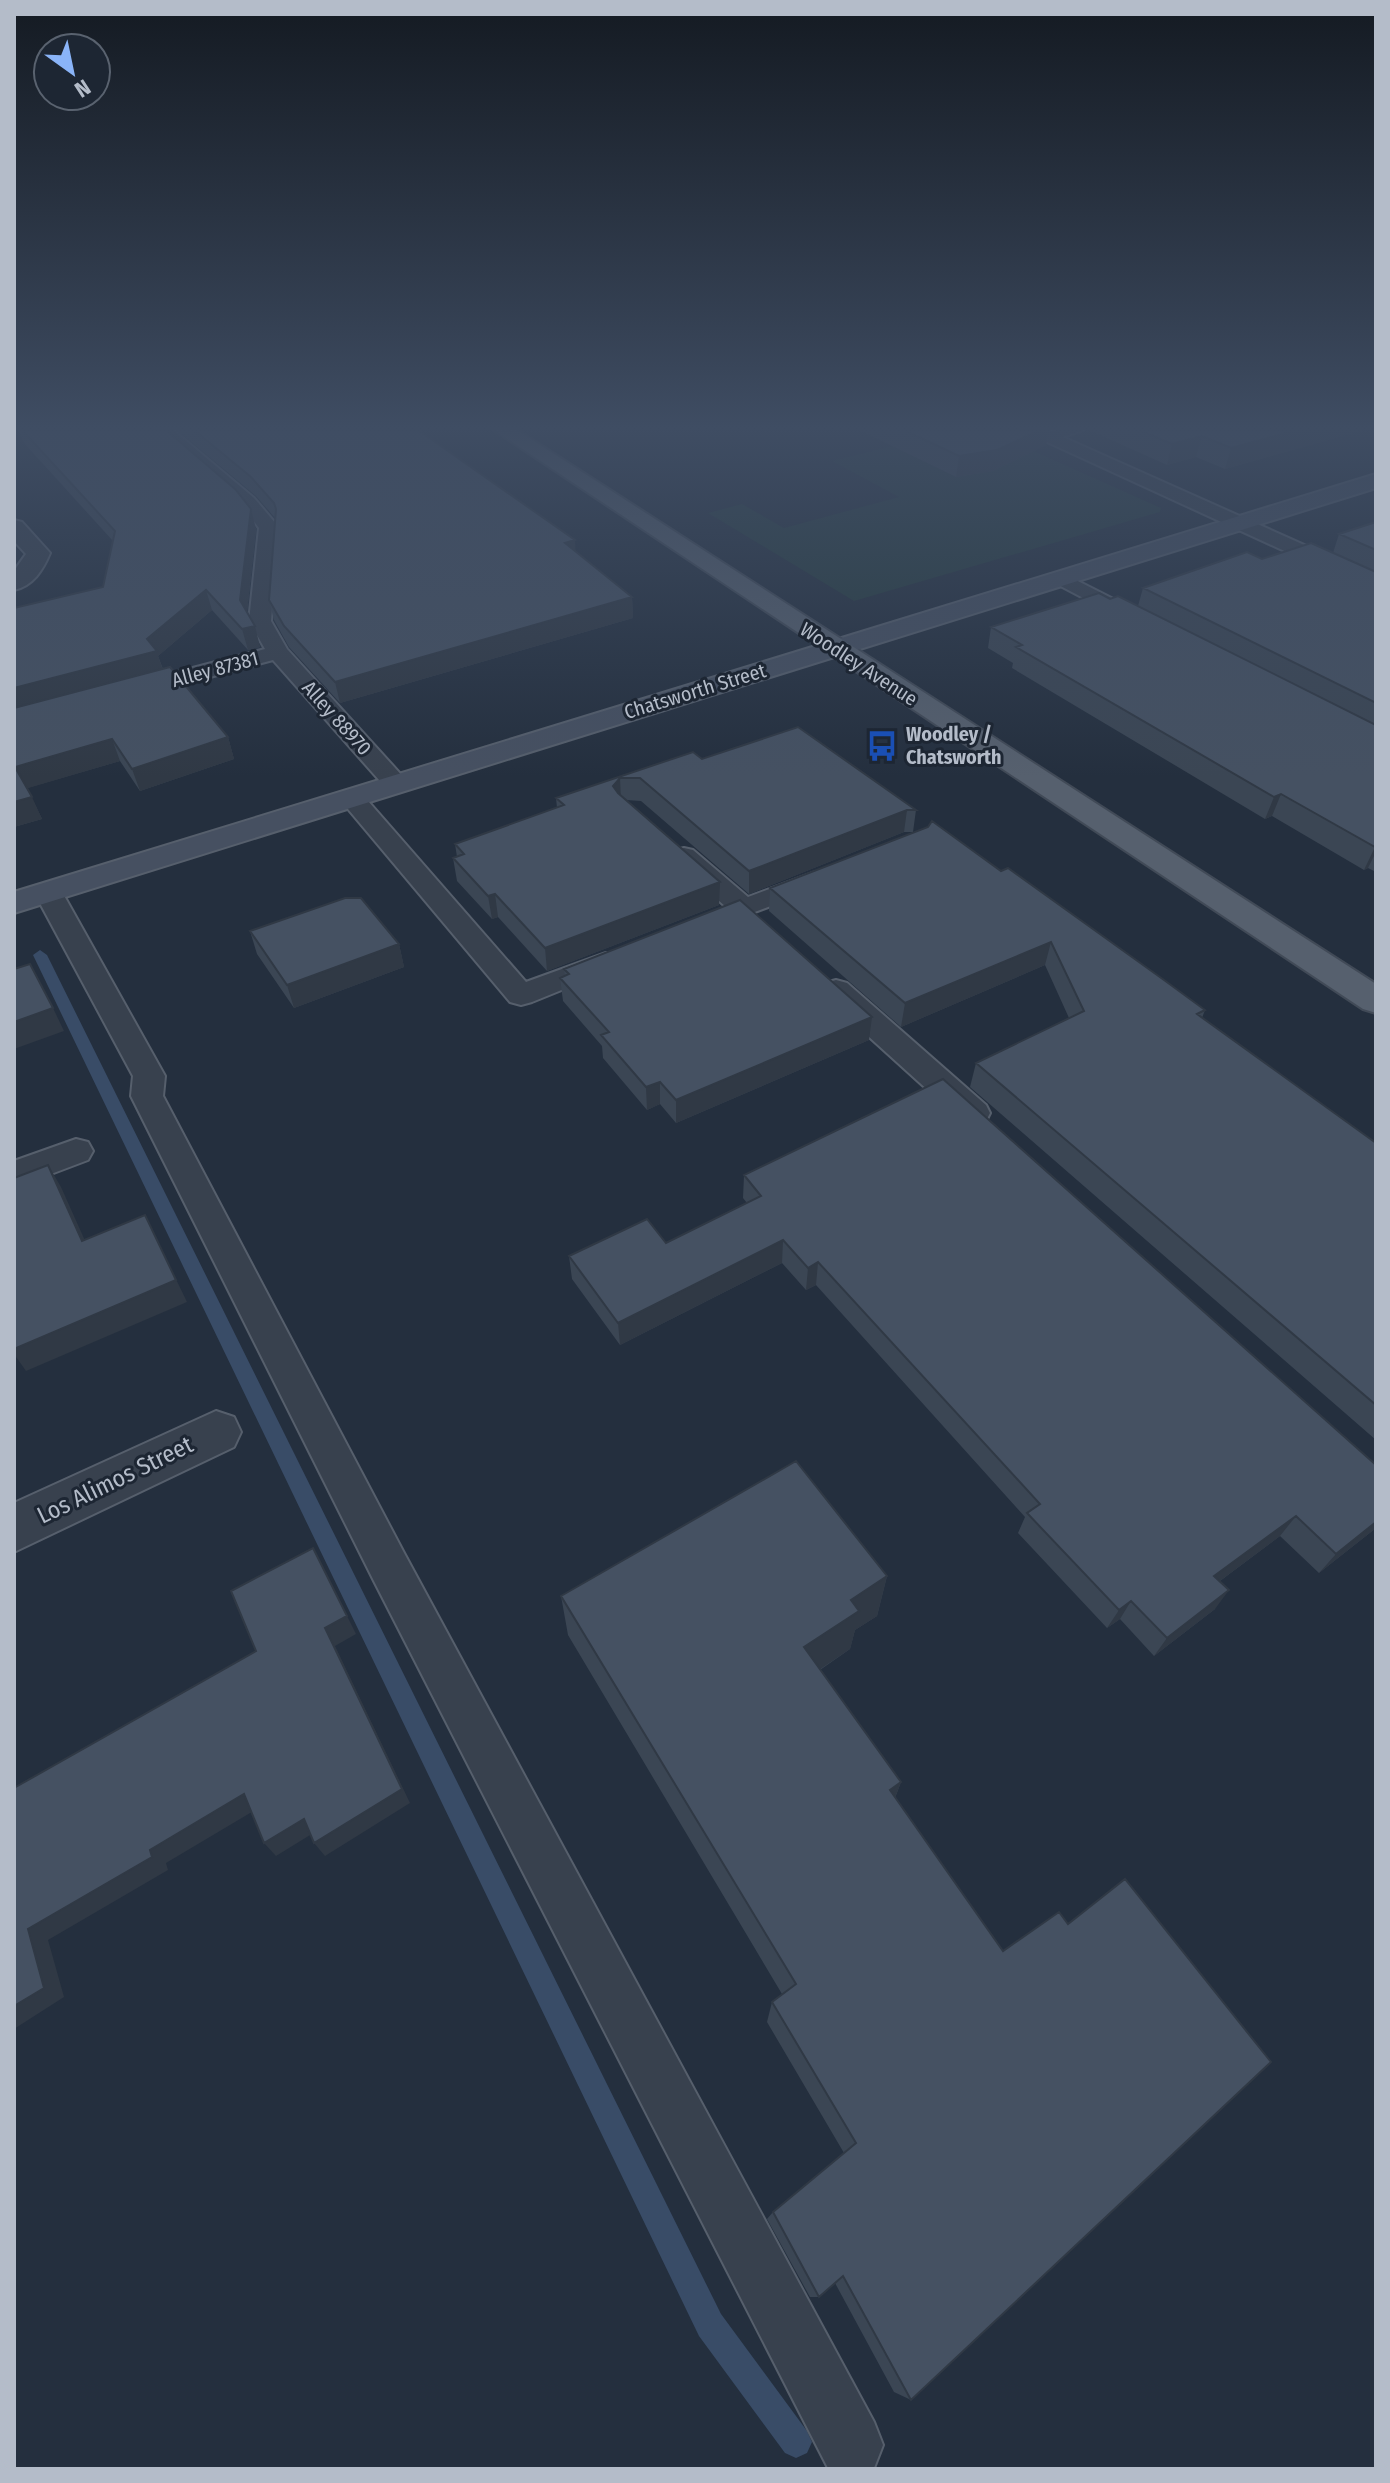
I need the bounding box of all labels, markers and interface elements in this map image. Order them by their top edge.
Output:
north arrow [32,32,112,112]
text: N [70,73,96,103]
street label: Woodley Avenue [796,617,922,711]
street label: Alley 87381 [169,646,261,692]
street label: Chatsworth Street [621,658,769,724]
street label: Alley 88970 [297,676,377,760]
place label: Woodley / Chatsworth [906,722,1002,769]
bus stop icon: Woodley / Chatsworth [865,729,899,763]
street label: Los Alimos Street [33,1430,197,1530]

